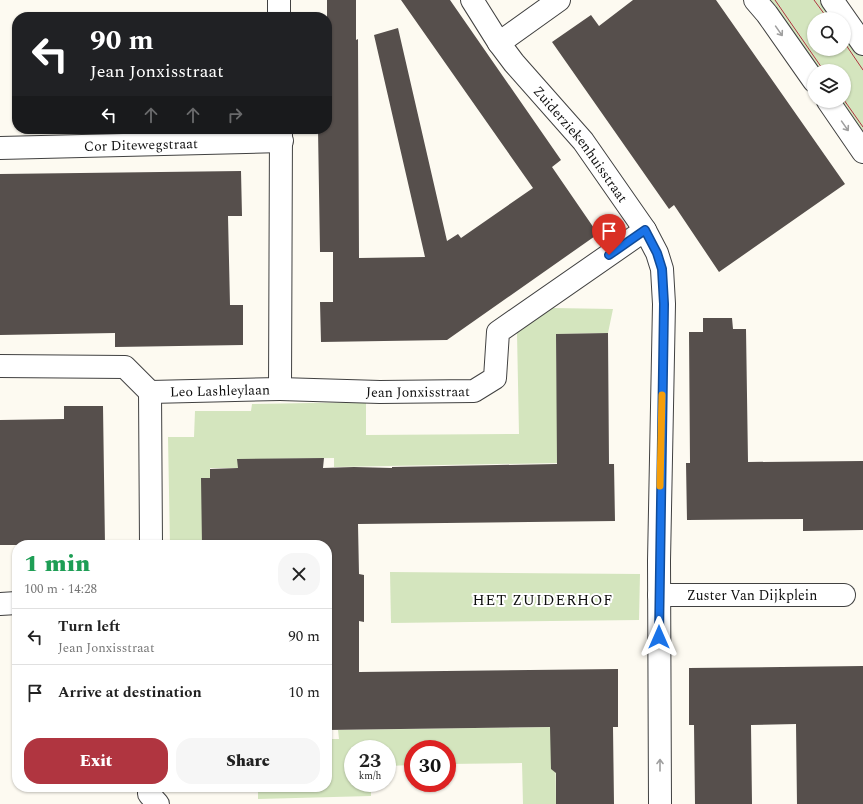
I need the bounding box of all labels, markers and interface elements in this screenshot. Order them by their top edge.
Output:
map controls [807,12,851,108]
button: search [807,12,851,56]
text: 90 m [90,19,154,62]
one-way arrow [775,25,783,36]
icon: left [24,28,76,80]
text: Jean Jonxisstraat [90,58,224,85]
button: layers [807,64,851,108]
street label: Zuiderziekenhuisstraat [528,81,633,207]
icon: left [98,104,120,126]
icon: ahead [140,104,162,126]
icon: ahead [182,104,204,126]
icon: right [224,104,246,126]
one-way arrow [841,121,849,132]
street label: Cor Ditewegstraat [84,133,198,157]
pin [592,214,626,255]
icon: arrive [598,220,620,242]
street label: Leo Lashleylaan [170,379,270,403]
street label: Jean Jonxisstraat [366,381,470,403]
text: 1 min [24,546,90,582]
button: close [278,553,320,595]
text: 100 m · 14:28 [24,579,97,599]
street label: Zuster Van Dijkplein [687,585,817,606]
district label: HET ZUIDERHOF [472,589,614,612]
text: Turn left [58,615,120,638]
position arrow [638,616,680,658]
text: 90 m [288,625,320,648]
icon: left [24,626,46,648]
text: Jean Jonxisstraat [58,638,155,658]
text: Arrive at destination [58,681,202,704]
text: 10 m [288,681,320,704]
icon: arrive [24,682,46,704]
button: Exit [24,738,168,784]
button: Share [176,738,320,784]
speed limit sign: 30 [404,740,456,792]
text: 23 [359,746,381,776]
one-way arrow [656,759,664,772]
text: km/h [359,768,381,784]

